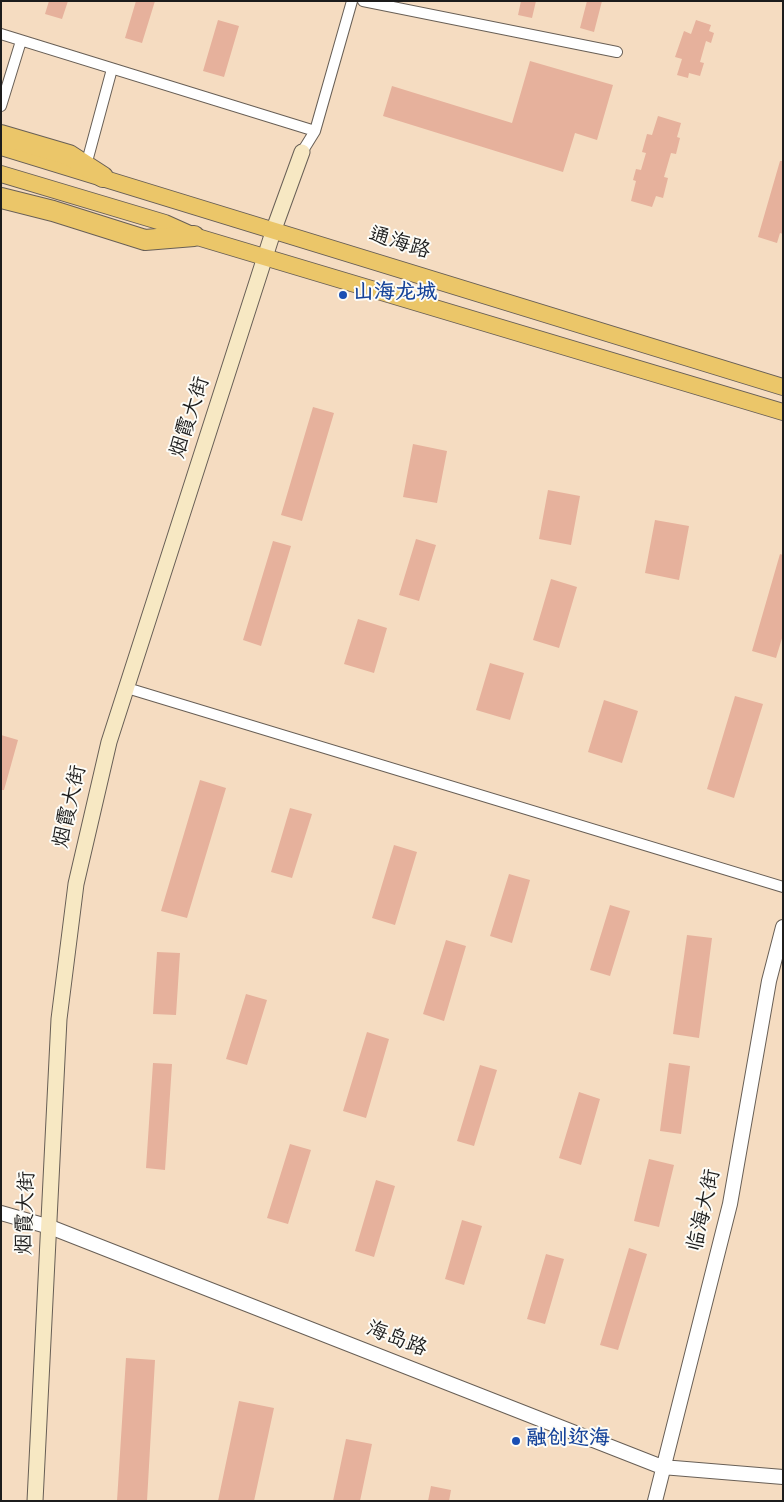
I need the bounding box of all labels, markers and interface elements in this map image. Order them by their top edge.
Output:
street label: 通海路 [365,224,433,266]
place label: 山海龙城 [353,282,437,308]
marker: 山海龙城 [337,289,349,301]
street label: 烟霞大街 [167,374,217,462]
street label: 烟霞大街 [50,763,94,851]
street label: 临海大街 [684,1167,728,1255]
street label: 烟霞大街 [14,1171,42,1255]
street label: 海岛路 [362,1318,430,1364]
place label: 融创迩海 [526,1428,610,1454]
marker: 融创迩海 [510,1435,522,1447]

